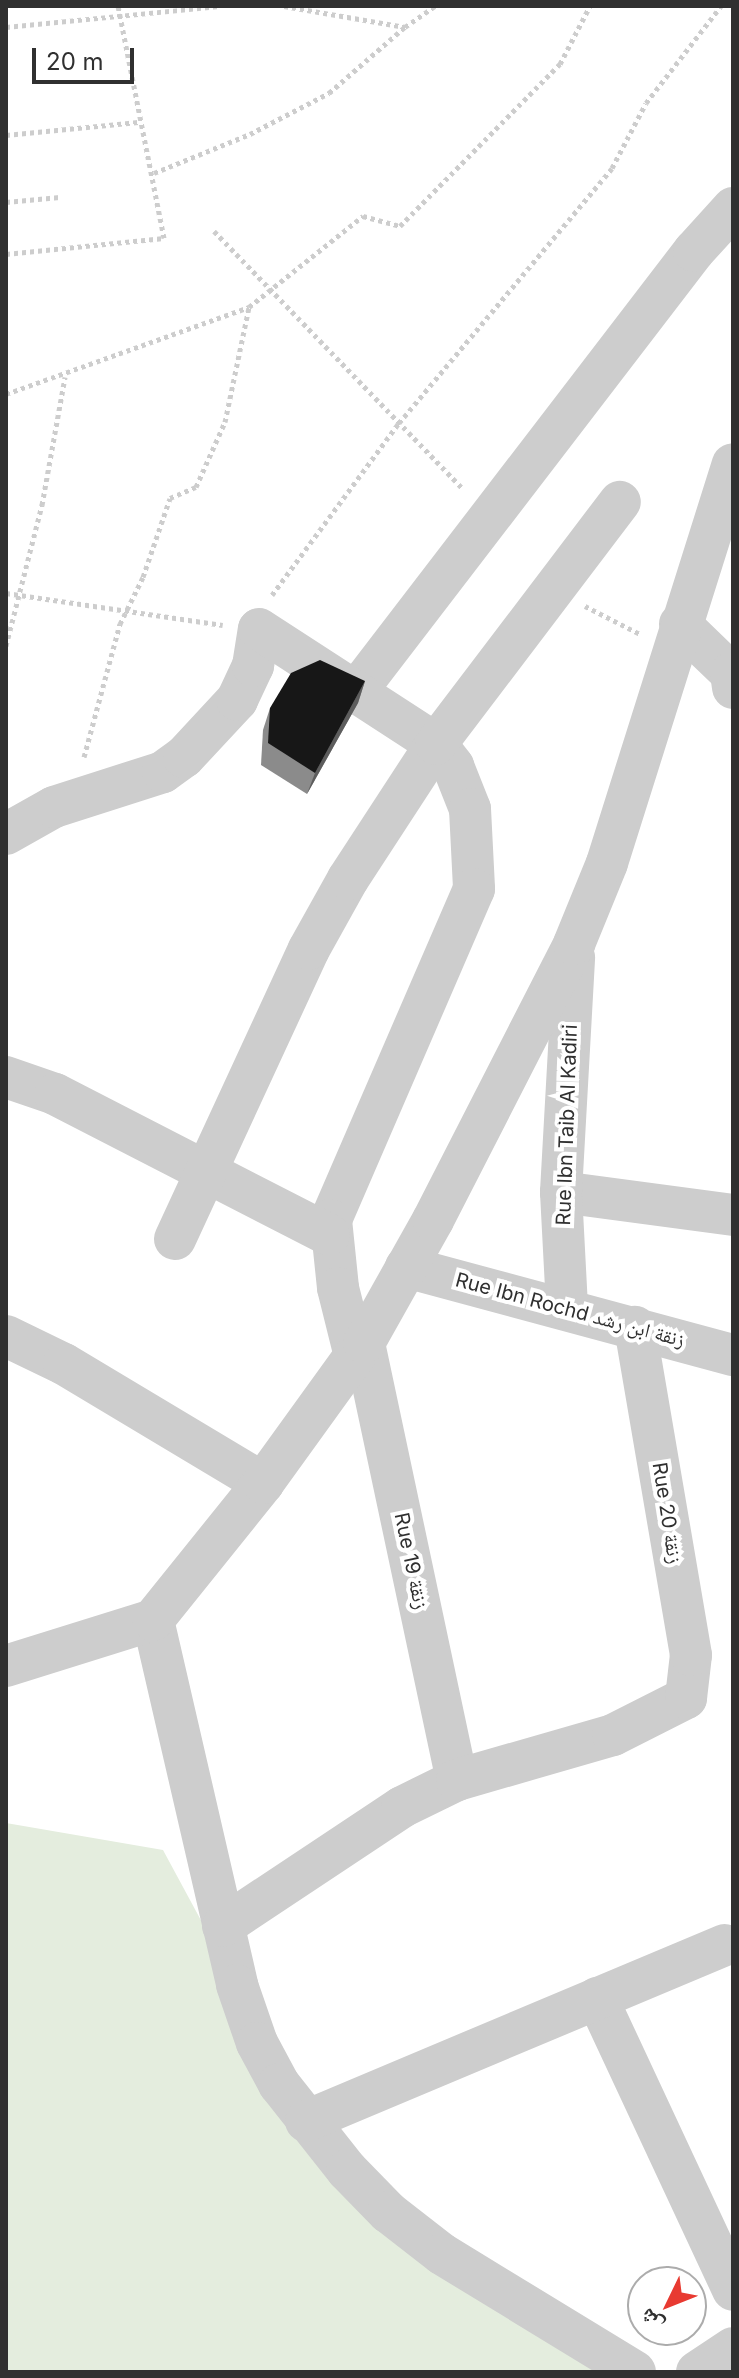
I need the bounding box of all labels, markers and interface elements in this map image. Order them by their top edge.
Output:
scale bar [36,32,138,82]
text: 20 m [46,47,104,76]
street label: Rue Ibn Taib Al Kadiri [551,1024,583,1226]
street label: Rue Ibn Rochd زنقة ابن رشد [453,1268,687,1352]
street label: Rue 20 زنقة [647,1461,687,1565]
street label: Rue 19 زنقة [389,1511,433,1611]
north arrow [627,2266,707,2346]
text: ش [633,2304,668,2338]

